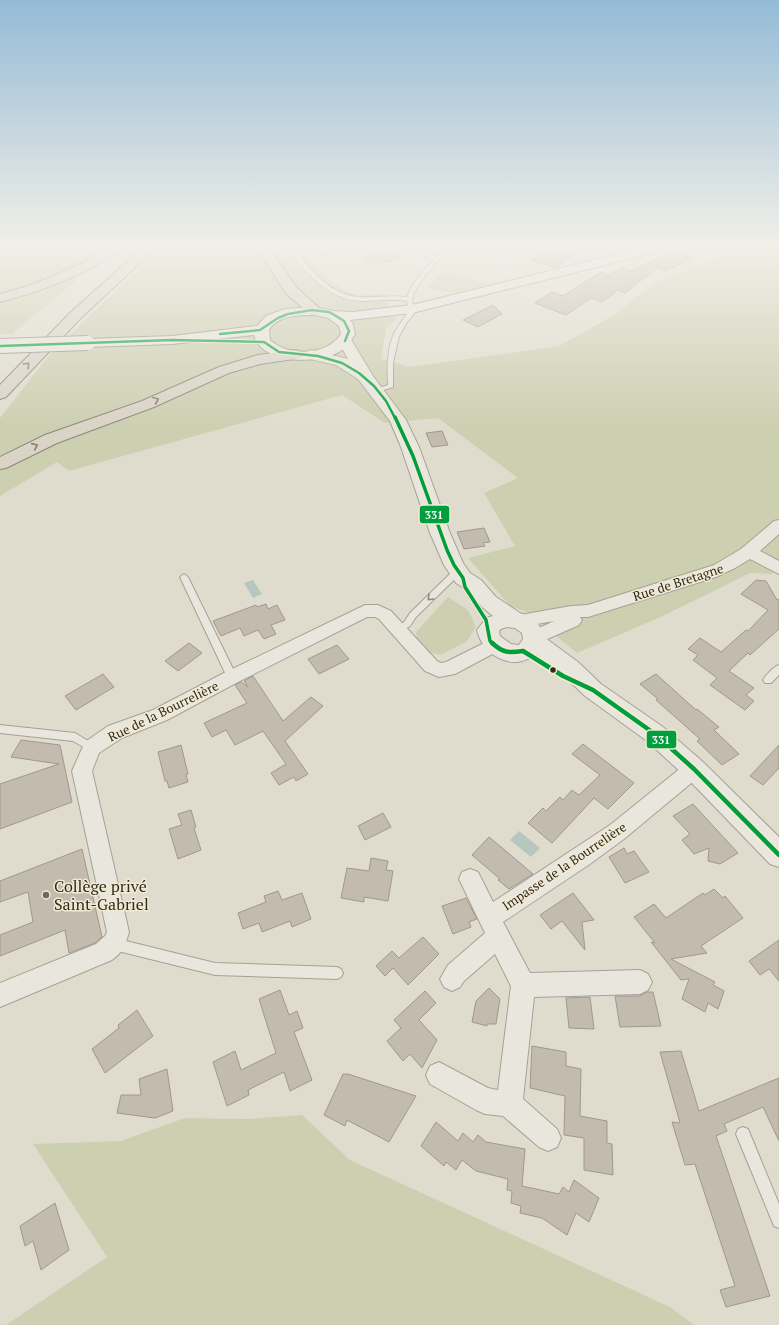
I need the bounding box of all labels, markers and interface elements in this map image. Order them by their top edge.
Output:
one-way arrow [22,362,29,370]
one-way arrow [153,397,160,405]
one-way arrow [31,443,38,451]
line badge: 331 [419,505,450,524]
text: 331 [425,508,443,522]
street label: Rue de Bretagne [630,559,726,605]
one-way arrow [427,593,435,601]
unlabelled marker [548,665,558,675]
street label: Rue de la Bourrelière [105,676,221,746]
line badge: 331 [646,730,677,749]
text: 331 [652,733,670,747]
street label: Impasse de la Bourrelière [498,818,630,914]
place label: Collège privé Saint-Gabriel [54,875,149,915]
marker: Collège privé Saint-Gabriel [41,890,51,900]

